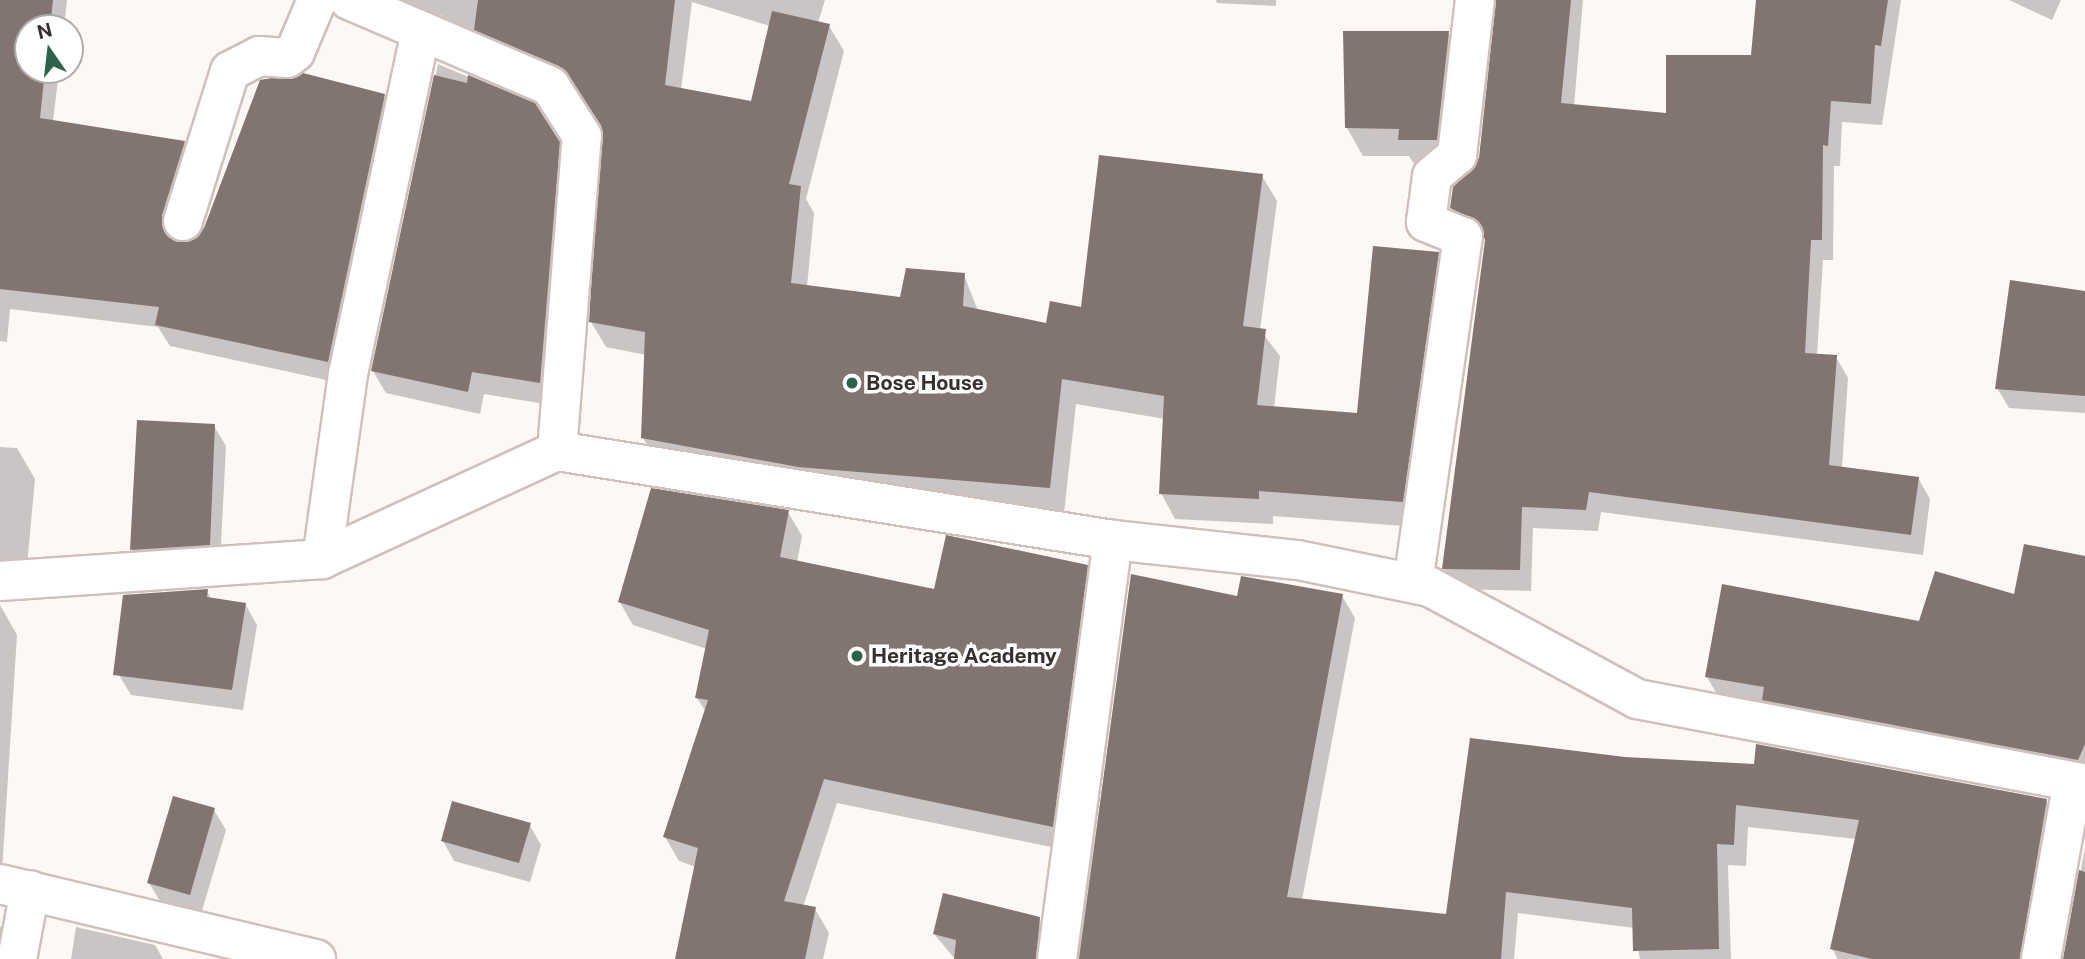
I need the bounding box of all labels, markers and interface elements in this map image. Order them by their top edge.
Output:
north arrow [14,14,84,84]
text: N [35,18,54,43]
place label: Bose House [866,370,984,396]
marker: Bose House [844,375,860,391]
place label: Heritage Academy [871,643,1057,669]
marker: Heritage Academy [849,648,865,664]

